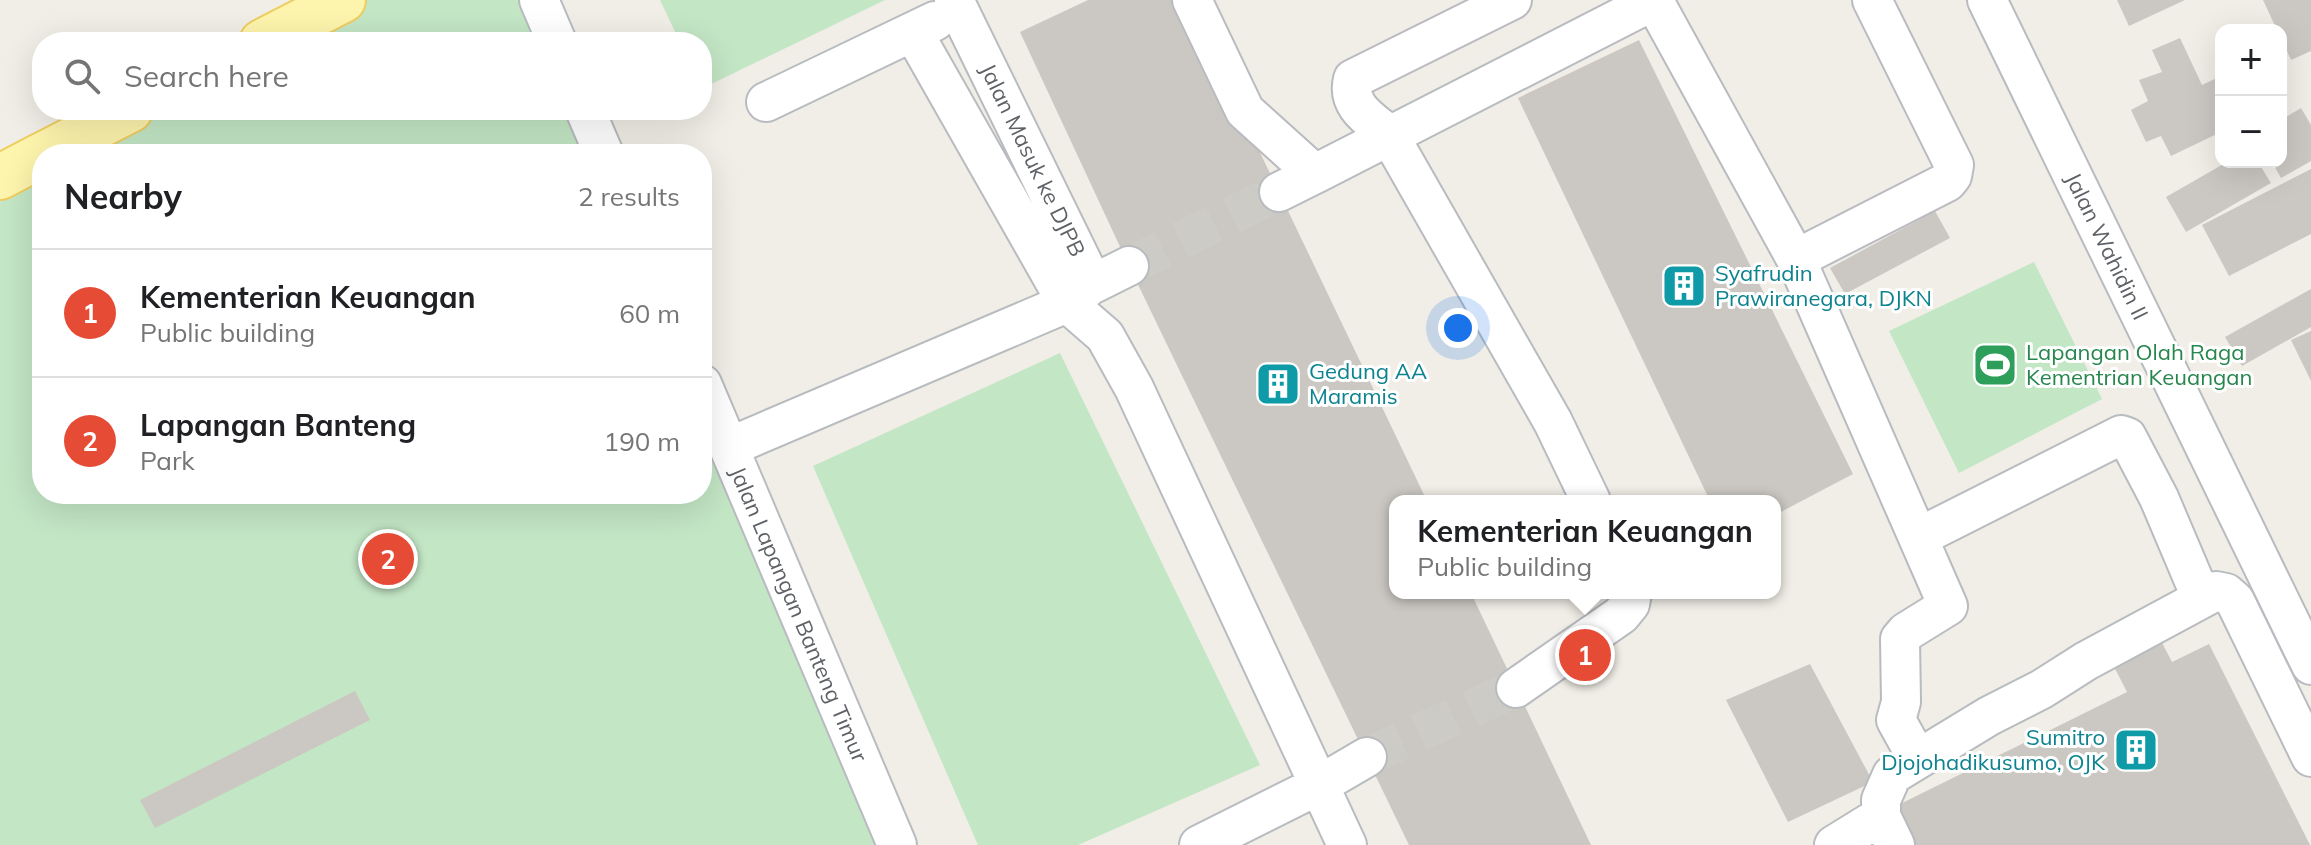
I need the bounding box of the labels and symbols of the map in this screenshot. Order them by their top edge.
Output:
street label: Jalan Masuk ke DJPB [974,59,1092,261]
street label: Jalan Wahidin II [2059,168,2155,324]
place label: Syafrudin Prawiranegara, DJKN [1715,259,1932,312]
building icon: Syafrudin Prawiranegara, DJKN [1660,262,1708,310]
your location [1438,308,1478,348]
place label: Lapangan Olah Raga Kementrian Keuangan [2026,338,2252,391]
sports icon: Lapangan Olah Raga Kementrian Keuangan [1971,341,2019,389]
place label: Gedung AA Maramis [1309,357,1427,410]
building icon: Gedung AA Maramis [1254,360,1302,408]
street label: Jalan Lapangan Banteng Timur [724,462,874,766]
pin: 2 [362,529,414,589]
pin: 1 [1559,625,1611,685]
place label: Sumitro Djojohadikusumo, OJK [1881,723,2106,776]
building icon: Sumitro Djojohadikusumo, OJK [2112,726,2160,774]

